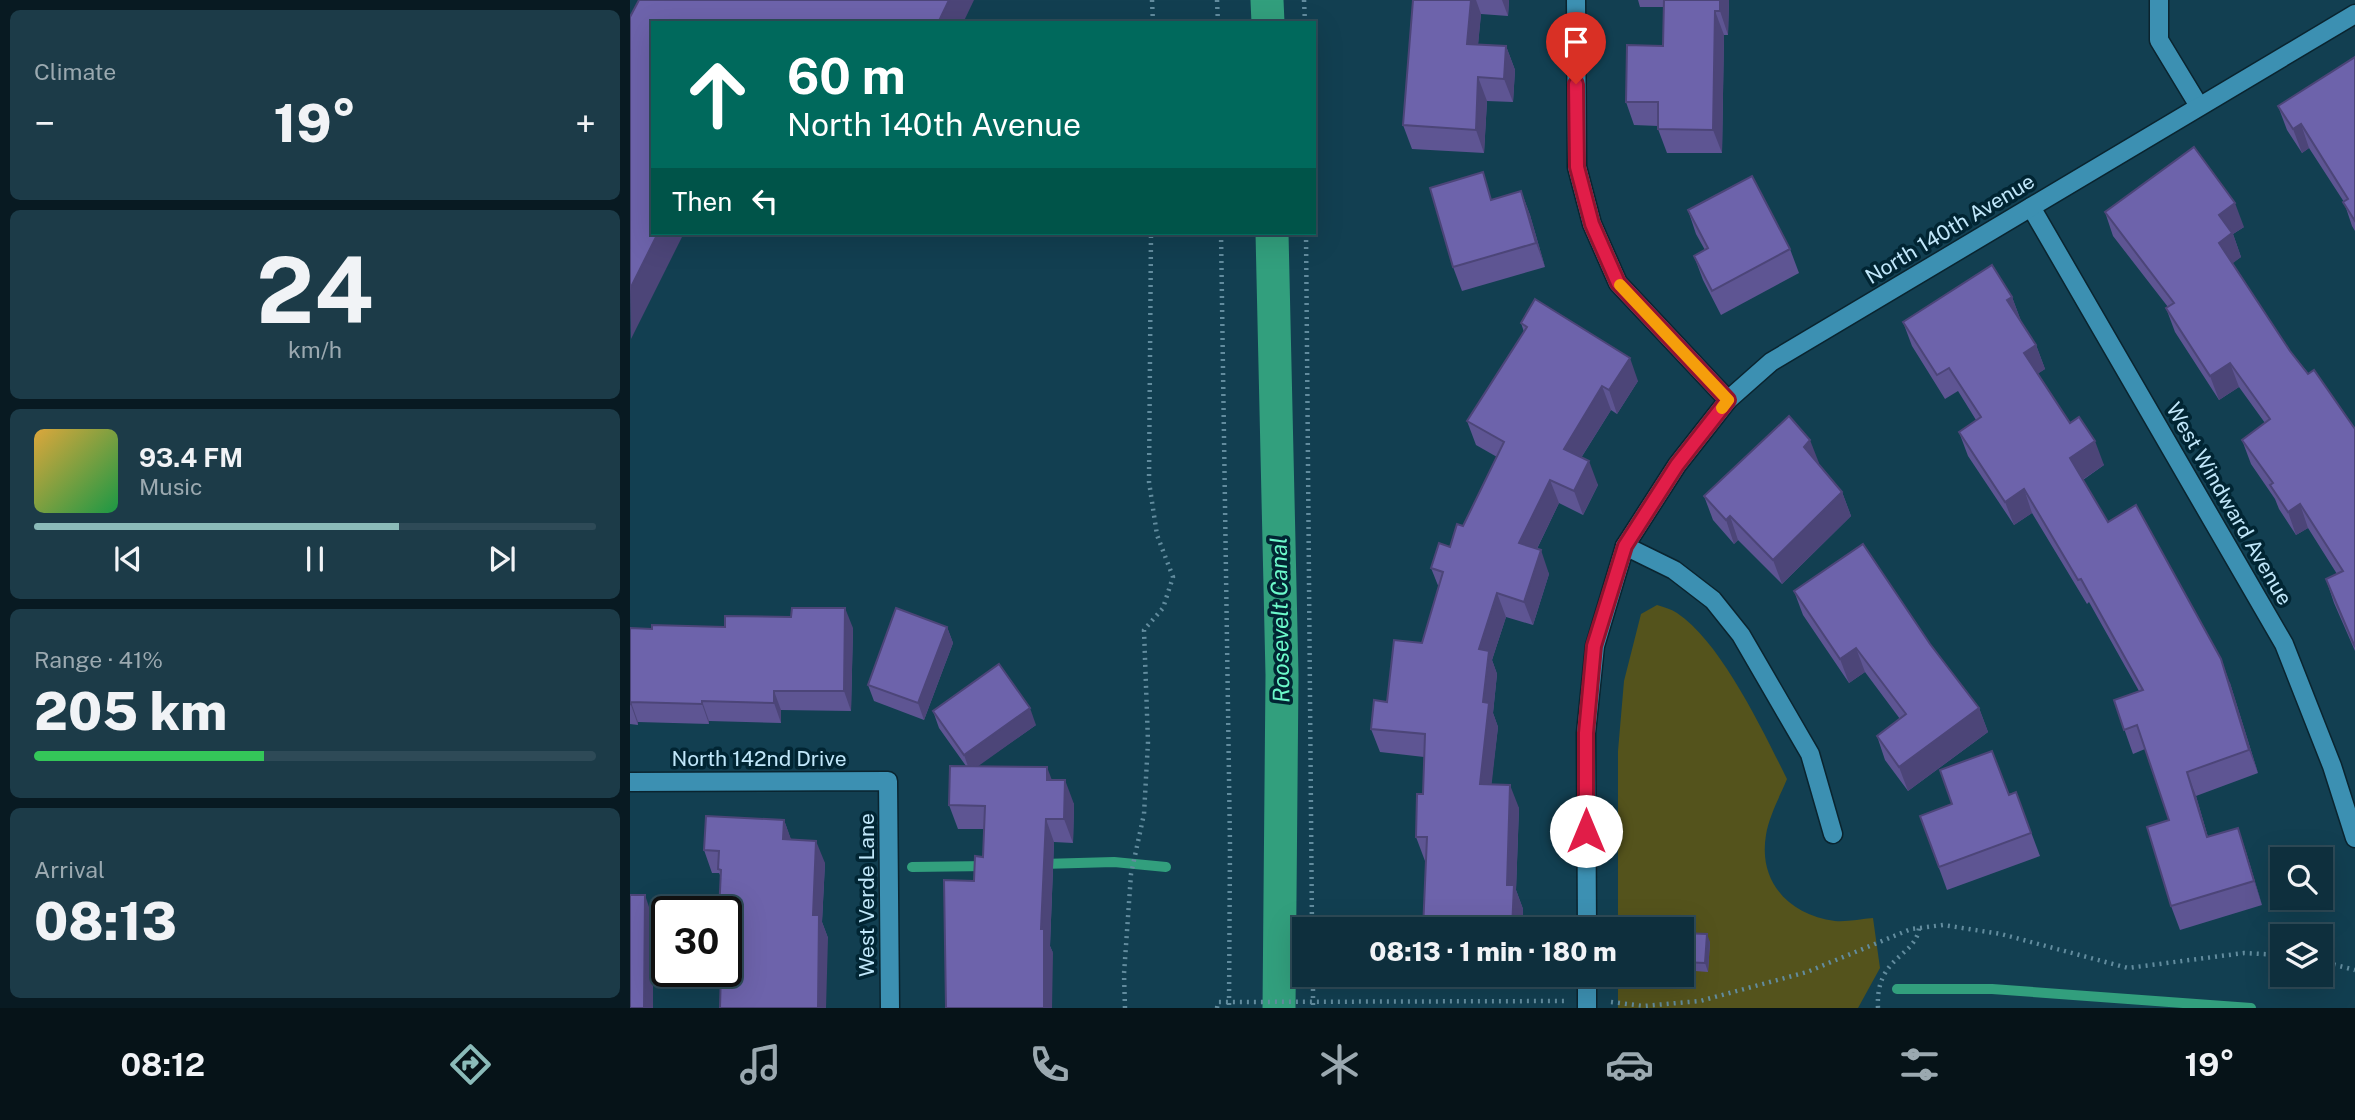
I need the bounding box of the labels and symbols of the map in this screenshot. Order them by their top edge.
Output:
pin [1546,12.0,1606,84]
street label: North 140th Avenue [1861,168,2039,289]
street label: West Windward Avenue [2161,398,2298,609]
water label: Roosevelt Canal [1265,537,1294,703]
street label: North 142nd Drive [671,746,847,771]
position arrow [1549,794,1623,868]
street label: West Verde Lane [854,813,879,977]
speed limit sign: 30 [651,896,742,987]

